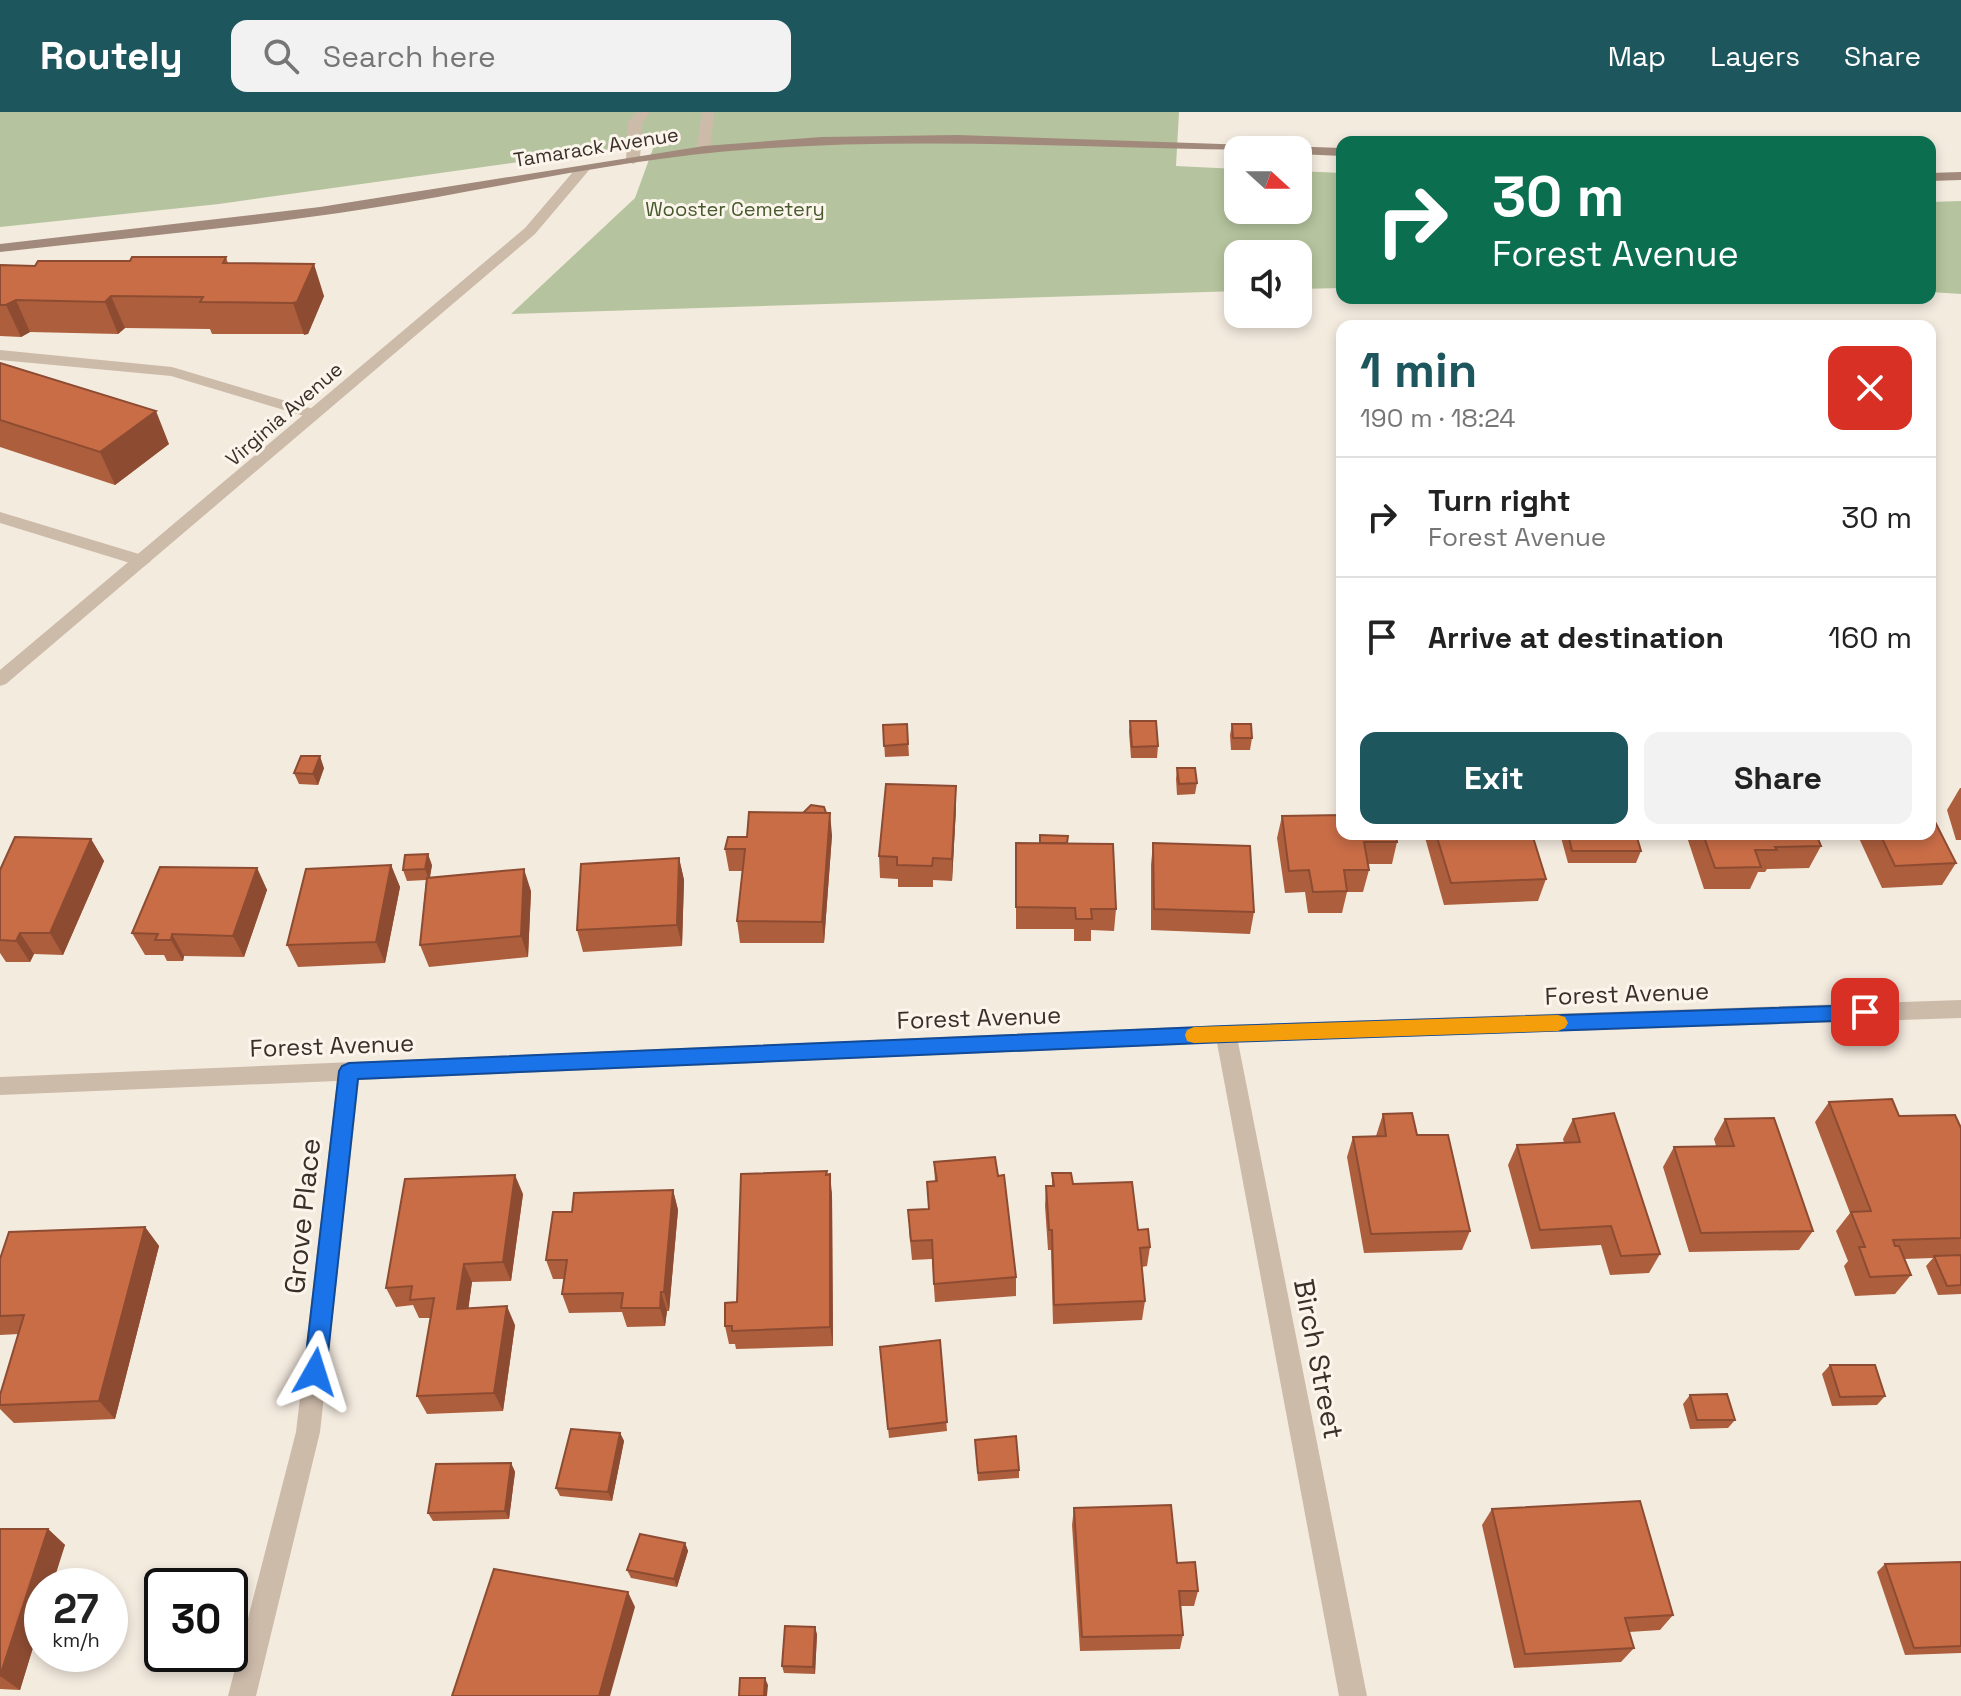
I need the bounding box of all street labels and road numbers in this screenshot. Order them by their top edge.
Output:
street label: Tamarack Avenue [512,121,680,173]
street label: Virginia Avenue [220,356,348,472]
street label: Forest Avenue [1544,975,1710,1012]
street label: Forest Avenue [896,999,1062,1036]
street label: Forest Avenue [249,1027,415,1064]
street label: Grove Place [276,1136,328,1296]
street label: Birch Street [1286,1276,1352,1442]

